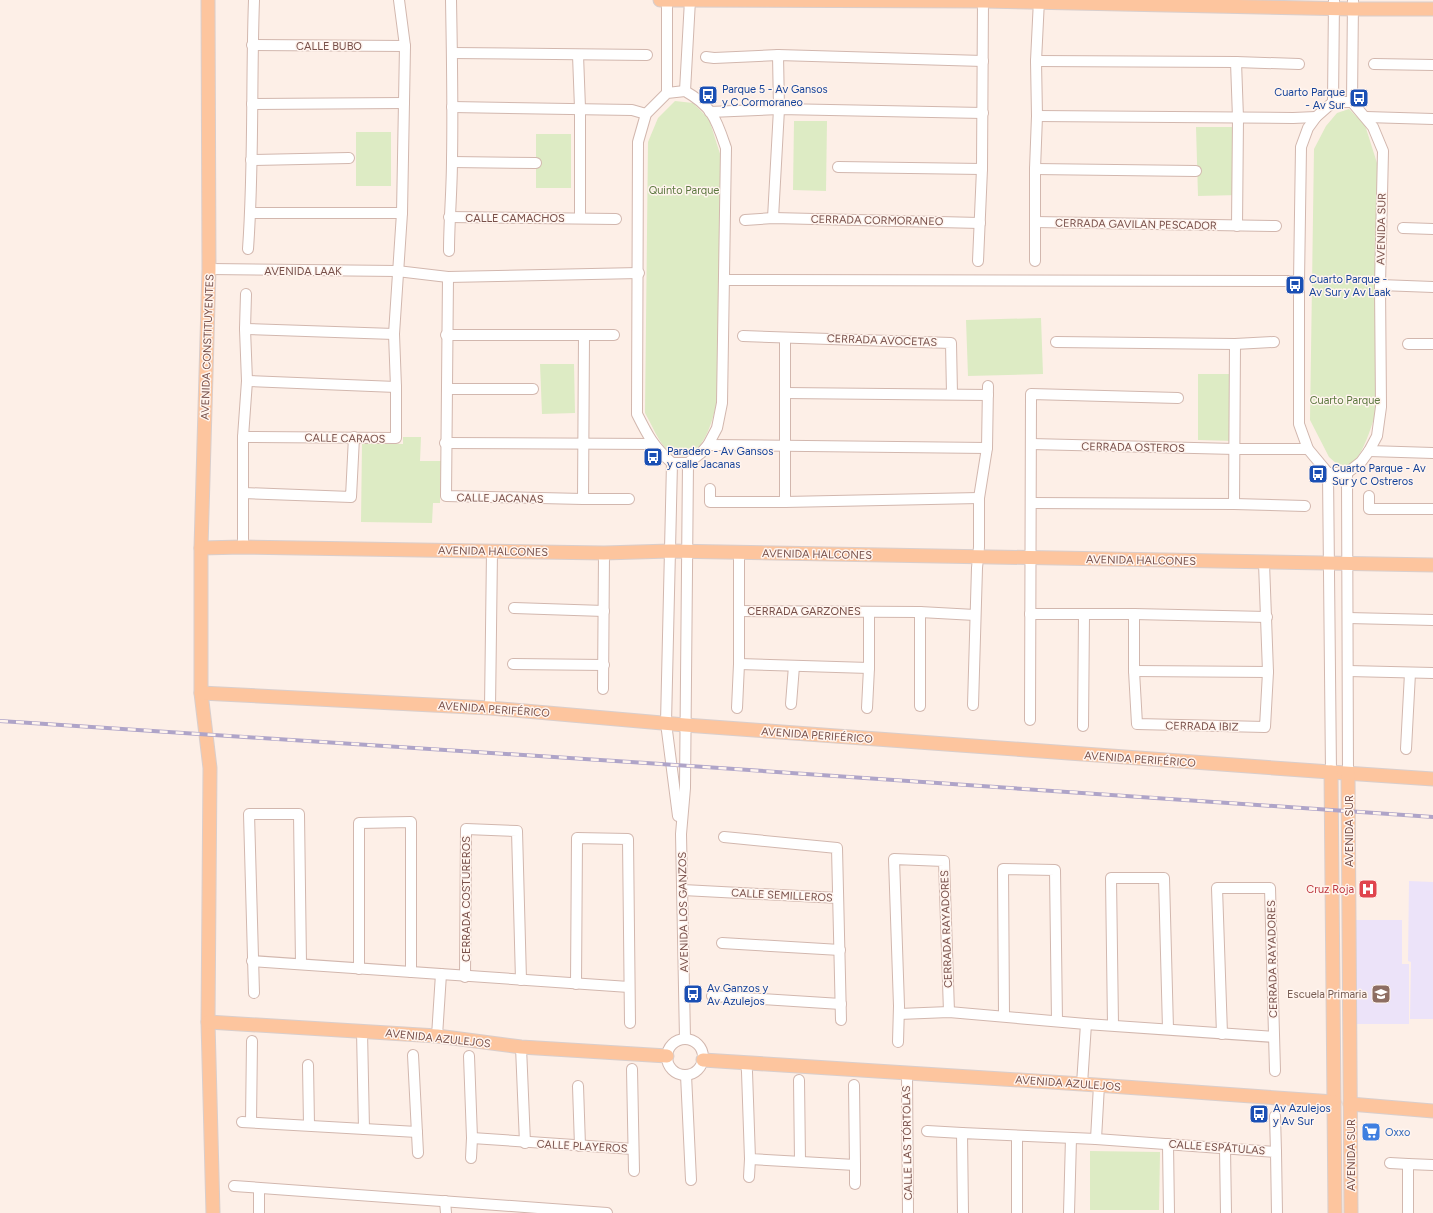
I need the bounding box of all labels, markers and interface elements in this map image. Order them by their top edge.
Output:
street label: CALLE BUBO [296,40,362,53]
place label: Parque 5 - Av Gansos y C Cormoraneo [722,83,828,109]
bus stop icon: Parque 5 - Av Gansos y C Cormoraneo [697,84,719,106]
place label: Cuarto Parque - Av Sur [1274,86,1345,112]
bus stop icon: Cuarto Parque - Av Sur [1348,87,1370,109]
park label: Quinto Parque [649,184,719,197]
street label: AVENIDA SUR [1374,193,1389,265]
street label: CALLE CAMACHOS [465,212,565,225]
street label: CERRADA CORMORANEO [811,213,944,228]
street label: CERRADA GAVILAN PESCADOR [1055,217,1217,232]
street label: AVENIDA LAAK [264,265,342,278]
place label: Cuarto Parque - Av Sur y Av Laak [1309,273,1391,299]
street label: AVENIDA CONSTITUYENTES [198,274,217,420]
bus stop icon: Cuarto Parque - Av Sur y Av Laak [1284,274,1306,296]
street label: CERRADA AVOCETAS [827,332,938,349]
park label: Cuarto Parque [1310,394,1380,407]
street label: CALLE CARAOS [304,431,386,446]
street label: CERRADA OSTEROS [1081,440,1185,455]
place label: Paradero - Av Gansos y calle Jacanas [667,445,773,471]
bus stop icon: Paradero - Av Gansos y calle Jacanas [642,446,664,468]
place label: Cuarto Parque - Av Sur y C Ostreros [1332,462,1426,488]
bus stop icon: Cuarto Parque - Av Sur y C Ostreros [1307,463,1329,485]
street label: CALLE JACANAS [456,491,544,506]
street label: AVENIDA HALCONES [438,544,548,559]
street label: AVENIDA HALCONES [762,547,872,562]
street label: AVENIDA HALCONES [1086,553,1196,568]
street label: CERRADA GARZONES [747,605,861,618]
street label: AVENIDA PERIFÉRICO [438,699,551,720]
street label: CERRADA IBIZ [1165,719,1239,734]
street label: AVENIDA PERIFÉRICO [761,725,874,746]
street label: AVENIDA PERIFÉRICO [1084,749,1197,770]
street label: AVENIDA SUR [1343,795,1356,867]
street label: CERRADA COSTUREROS [460,836,473,962]
street label: AVENIDA LOS GANZOS [676,851,691,972]
street label: CERRADA RAYADORES [938,870,955,988]
hospital icon: Cruz Roja [1357,878,1379,900]
place label: Cruz Roja [1306,883,1354,896]
street label: CALLE SEMILLEROS [731,886,833,905]
street label: CERRADA RAYADORES [1265,900,1280,1018]
place label: Av Ganzos y Av Azulejos [707,982,768,1008]
bus stop icon: Av Ganzos y Av Azulejos [682,983,704,1005]
school or university icon: Escuela Primaria [1370,983,1392,1005]
place label: Escuela Primaria [1287,988,1367,1001]
street label: AVENIDA AZULEJOS [385,1027,491,1051]
street label: AVENIDA AZULEJOS [1015,1073,1121,1094]
street label: CALLE LAS TÓRTOLAS [899,1085,915,1200]
place label: Av Azulejos y Av Sur [1273,1102,1331,1128]
bus stop icon: Av Azulejos y Av Sur [1248,1103,1270,1125]
street label: AVENIDA SUR [1345,1119,1358,1191]
supermarket icon: Oxxo [1360,1121,1382,1143]
place label: Oxxo [1385,1126,1410,1139]
street label: CALLE PLAYEROS [536,1138,628,1155]
street label: CALLE ESPÁTULAS [1168,1138,1266,1157]

